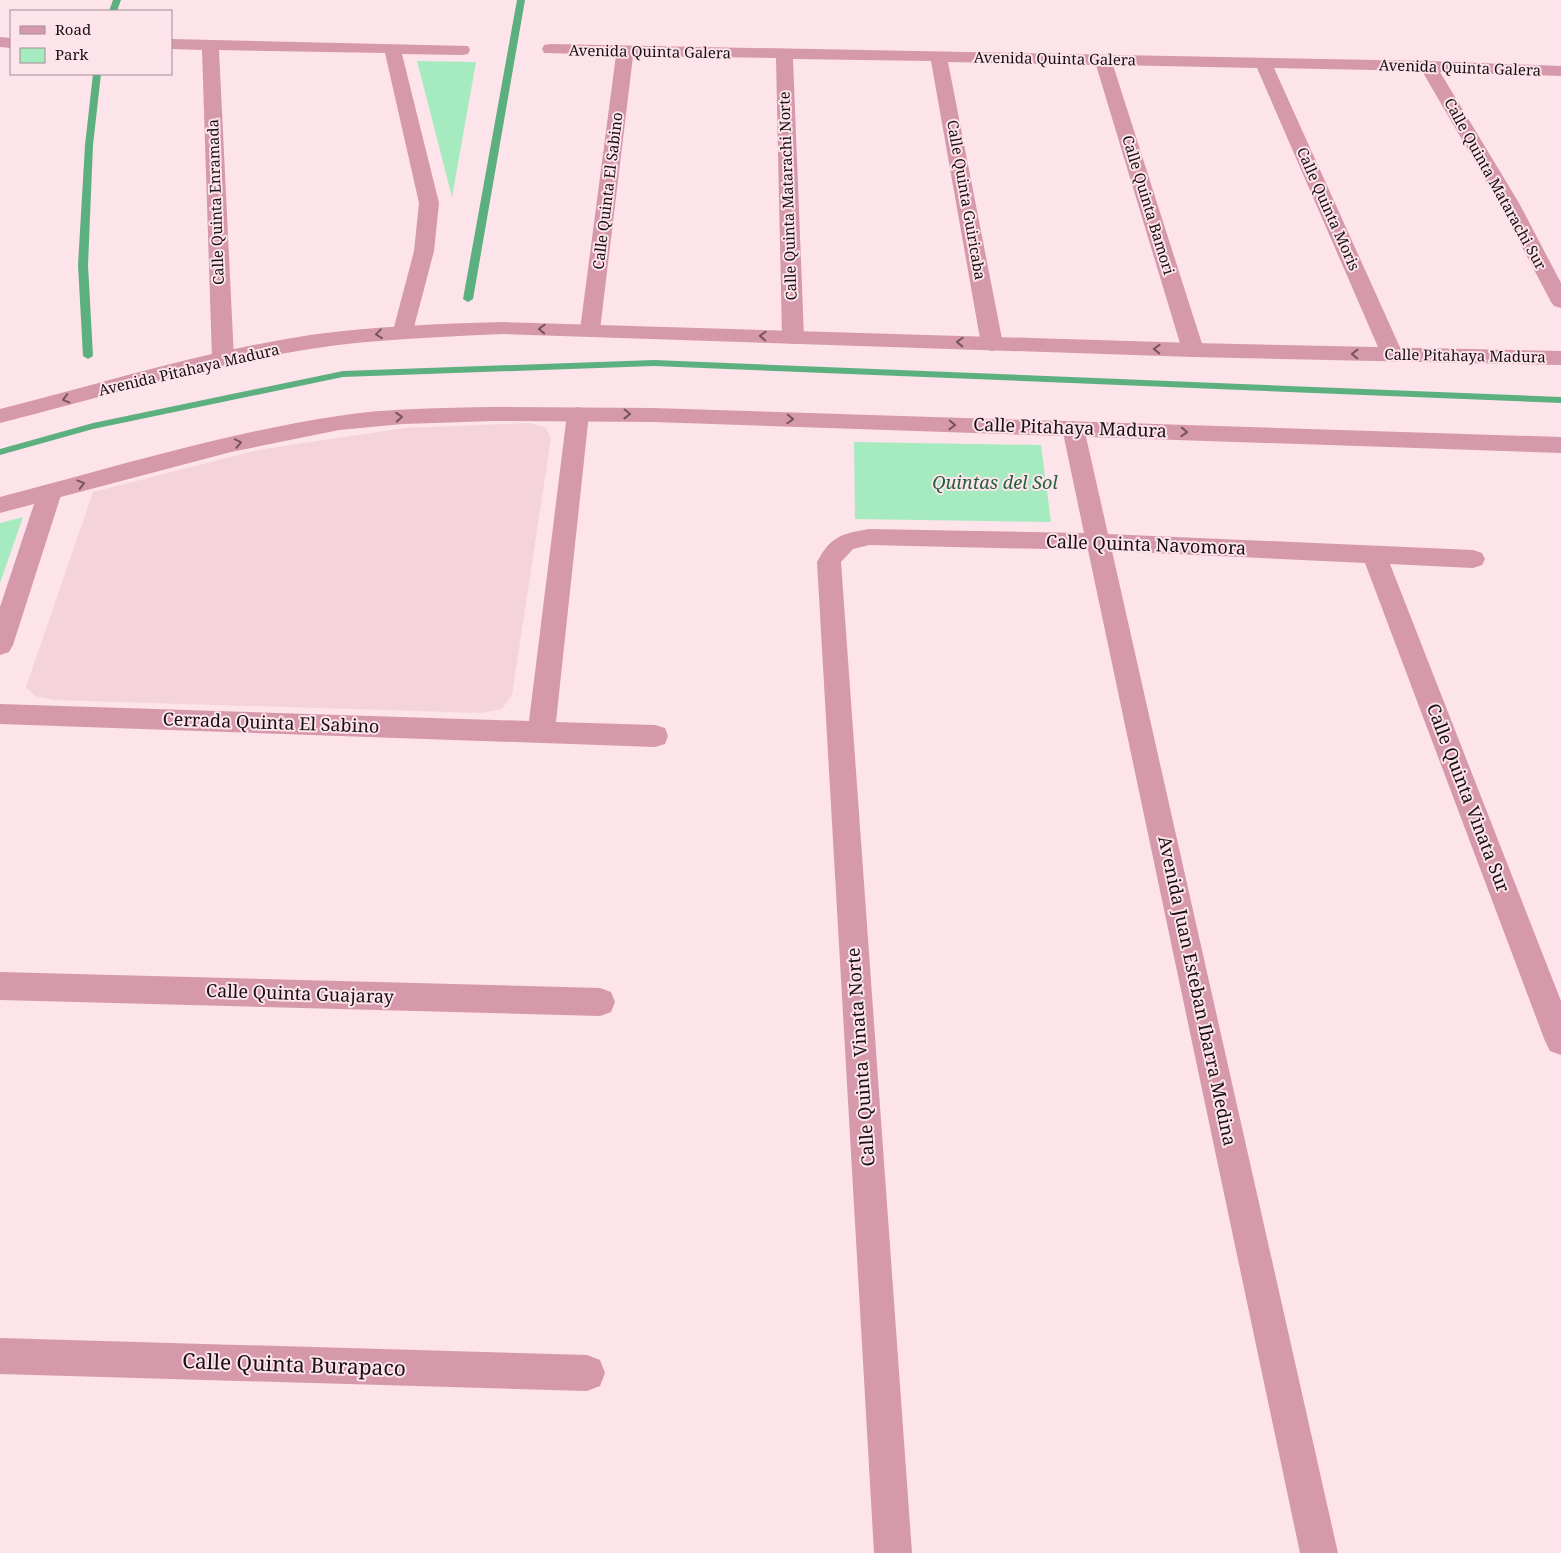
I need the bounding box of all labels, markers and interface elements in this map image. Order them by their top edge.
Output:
legend [10,10,172,75]
text: Road [55,19,91,39]
street label: Avenida Quinta Galera [569,40,731,62]
text: Park [55,44,89,64]
street label: Avenida Quinta Galera [974,47,1136,69]
street label: Avenida Quinta Galera [1379,54,1541,80]
street label: Calle Quinta Matarachi Norte [773,91,801,301]
street label: Calle Quinta Matarachi Sur [1440,94,1552,273]
street label: Calle Quinta El Sabino [587,111,627,271]
street label: Calle Quinta Guiricaba [943,118,991,281]
street label: Calle Quinta Enramada [202,119,228,285]
street label: Calle Quinta Bamori [1118,133,1180,277]
street label: Calle Quinta Moris [1293,144,1365,274]
one-way arrow [537,324,545,334]
one-way arrow [375,328,383,339]
one-way arrow [758,331,766,341]
one-way arrow [956,337,964,348]
street label: Avenida Pitahaya Madura [96,338,281,400]
one-way arrow [1153,344,1161,354]
street label: Calle Pitahaya Madura [1384,344,1546,366]
one-way arrow [1351,348,1359,359]
one-way arrow [62,393,71,404]
one-way arrow [623,409,631,420]
one-way arrow [395,412,403,423]
street label: Calle Pitahaya Madura [973,412,1167,442]
one-way arrow [786,414,794,425]
one-way arrow [948,419,956,430]
one-way arrow [1181,427,1189,437]
one-way arrow [234,438,243,449]
park label: Quintas del Sol [932,470,1058,494]
one-way arrow [76,479,85,489]
street label: Calle Quinta Navomora [1046,529,1247,559]
street label: Calle Quinta Vinata Sur [1422,700,1516,896]
street label: Cerrada Quinta El Sabino [162,706,380,738]
street label: Avenida Juan Esteban Ibarra Medina [1153,834,1243,1148]
street label: Calle Quinta Vinata Norte [840,947,880,1167]
street label: Calle Quinta Guajaray [206,978,395,1008]
street label: Calle Quinta Burapaco [182,1346,406,1382]

